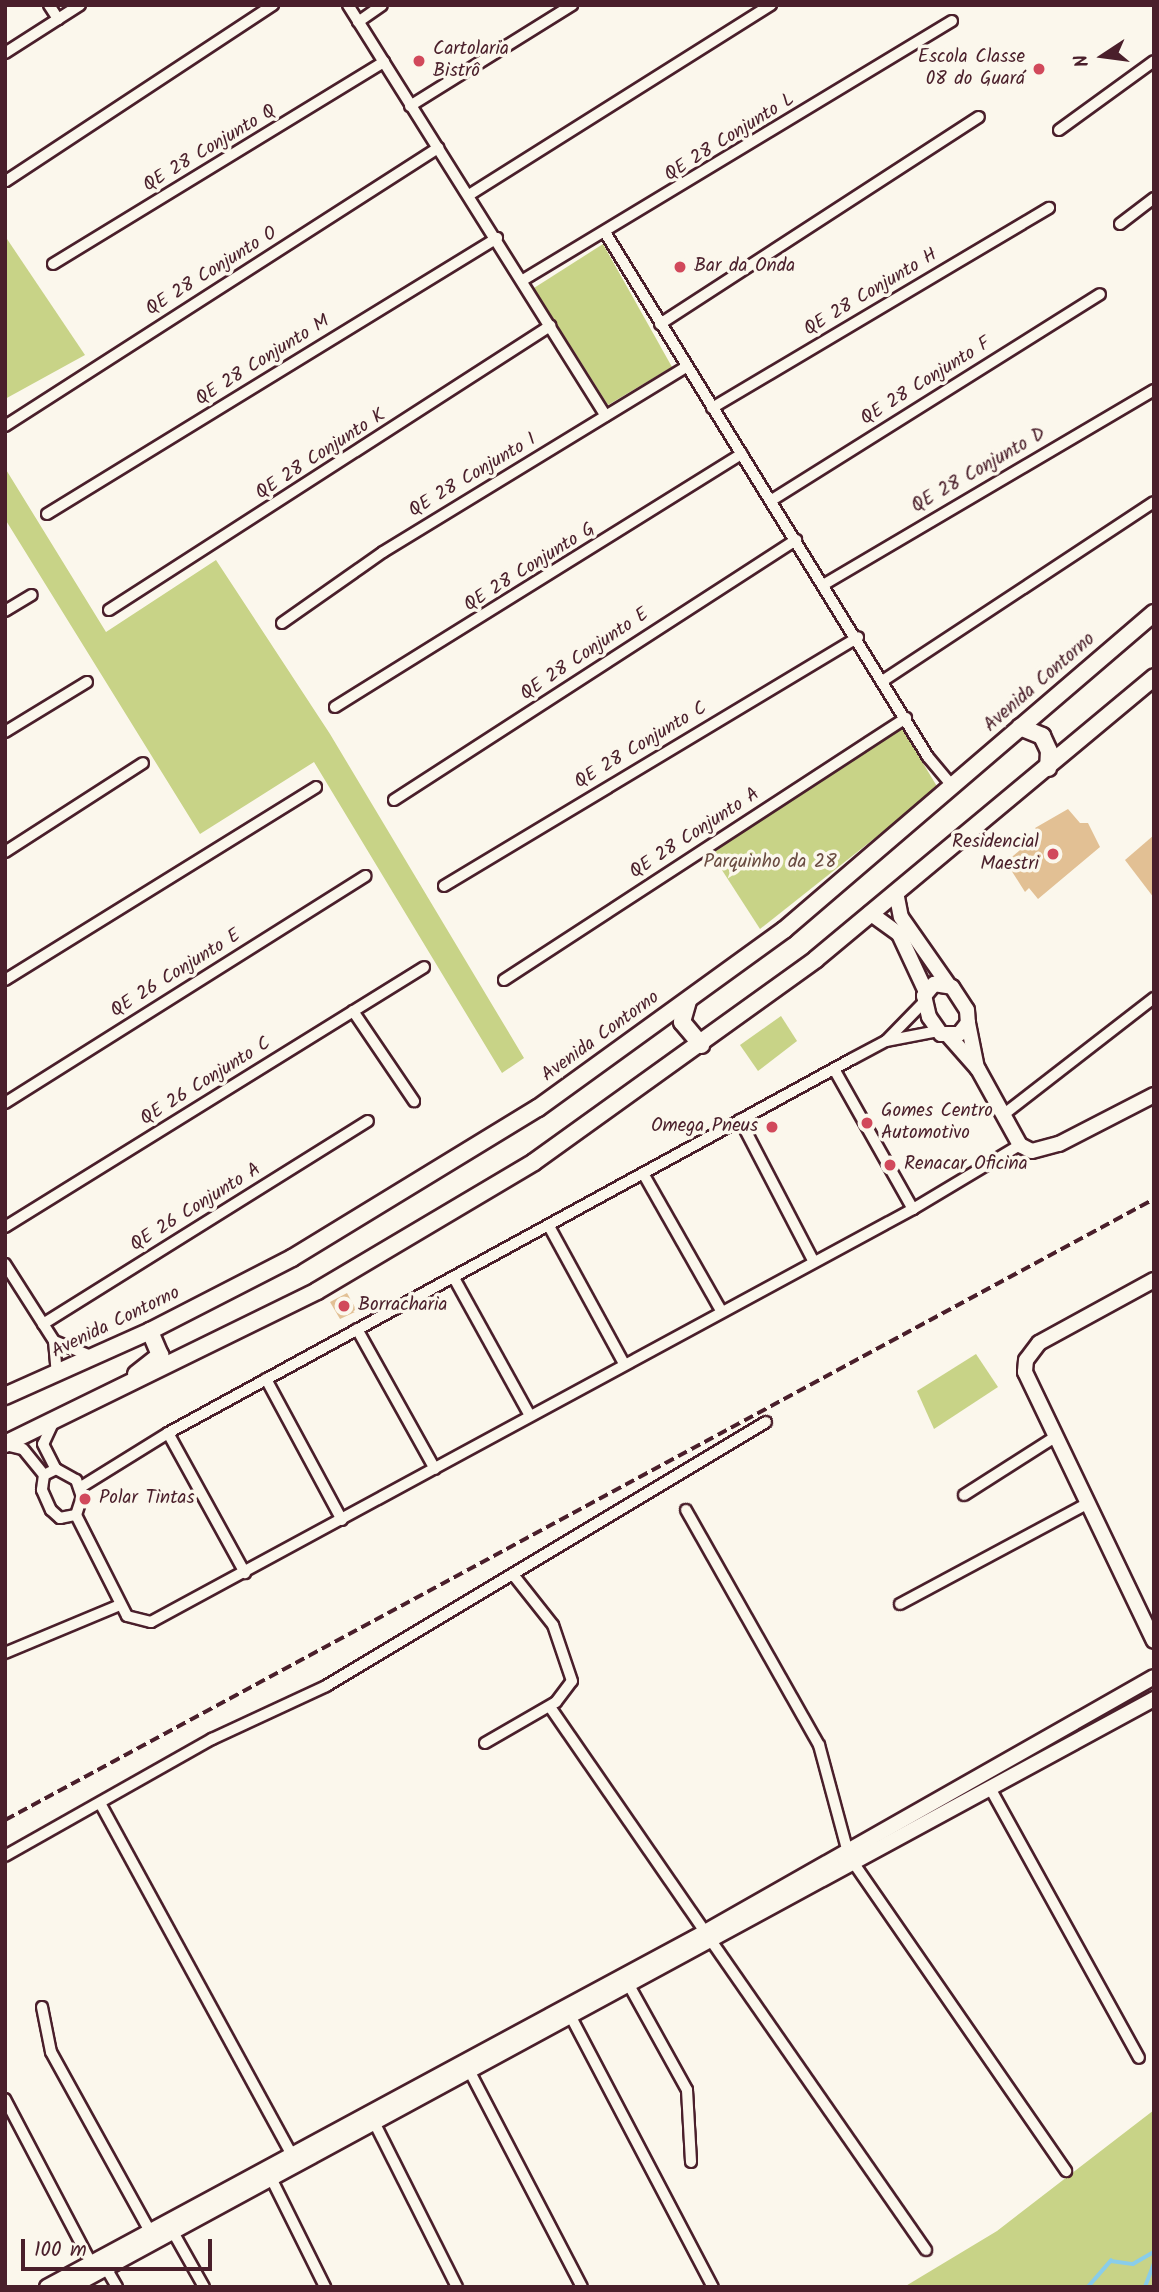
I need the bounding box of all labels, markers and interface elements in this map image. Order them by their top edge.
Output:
north arrow [1068,21,1138,91]
place label: Cartolaria Bistrô [433,39,509,83]
place label: Escola Classe 08 do Guará [918,47,1025,91]
text: N [1067,52,1099,70]
marker: Cartolaria Bistrô [411,53,427,69]
marker: Escola Classe 08 do Guará [1031,61,1047,77]
street label: QE 28 Conjunto L [661,89,799,187]
street label: QE 28 Conjunto Q [139,100,281,198]
street label: QE 28 Conjunto O [142,222,282,322]
street label: QE 28 Conjunto H [800,244,942,342]
place label: Bar da Onda [694,256,795,278]
marker: Bar da Onda [672,259,688,275]
street label: QE 28 Conjunto M [192,311,334,411]
street label: QE 28 Conjunto F [857,333,995,431]
street label: QE 28 Conjunto K [252,405,390,505]
street label: QE 28 Conjunto D [908,423,1050,519]
street label: QE 28 Conjunto I [405,429,541,523]
street label: QE 28 Conjunto G [460,518,600,618]
street label: QE 28 Conjunto E [516,604,654,706]
street label: Avenida Contorno [980,629,1100,737]
street label: QE 28 Conjunto C [571,698,711,794]
street label: QE 28 Conjunto A [626,783,764,885]
place label: Residencial Maestri [952,832,1039,876]
marker: Residencial Maestri [1045,846,1061,862]
park label: Parquinho da 28 [703,852,837,874]
street label: QE 26 Conjunto E [107,925,245,1023]
street label: Avenida Contorno [538,987,664,1087]
street label: QE 26 Conjunto C [137,1033,275,1131]
place label: Gomes Centro Automotivo [881,1101,993,1145]
marker: Gomes Centro Automotivo [859,1115,875,1131]
place label: Omega Pneus [651,1116,758,1138]
marker: Omega Pneus [764,1119,780,1135]
place label: Renacar Oficina [904,1154,1028,1176]
marker: Renacar Oficina [882,1157,898,1173]
street label: QE 26 Conjunto A [127,1159,265,1257]
street label: Avenida Contorno [48,1282,184,1364]
place label: Borracharia [358,1295,447,1317]
marker: Borracharia [336,1298,352,1314]
place label: Polar Tintas [99,1488,195,1510]
marker: Polar Tintas [77,1491,93,1507]
scale bar [24,2226,215,2270]
text: 100 m [34,2234,87,2267]

